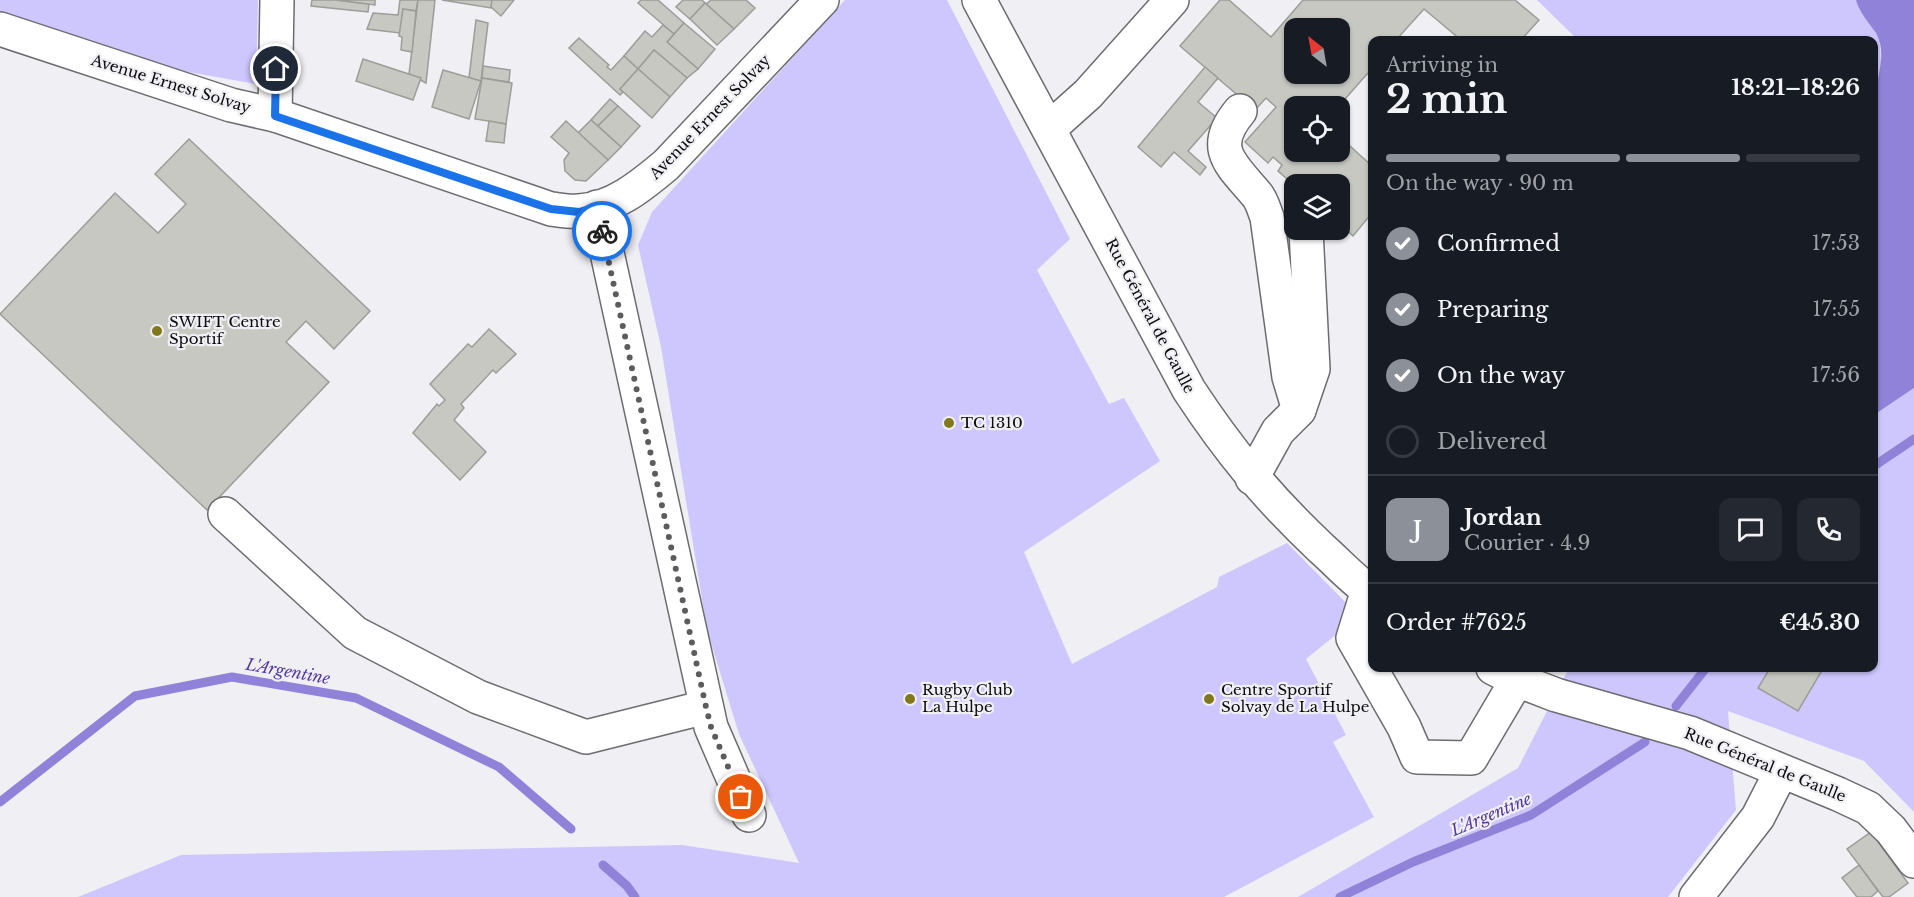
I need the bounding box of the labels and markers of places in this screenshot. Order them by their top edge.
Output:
pin [250,43,301,94]
place label: SWIFT Centre Sportif [169,312,281,348]
marker: SWIFT Centre Sportif [150,324,164,338]
place label: TC 1310 [961,413,1023,432]
marker: TC 1310 [942,416,956,430]
place label: Rugby Club La Hulpe [922,680,1013,716]
place label: Centre Sportif Solvay de La Hulpe [1221,680,1369,716]
marker: Rugby Club La Hulpe [903,692,917,706]
marker: Centre Sportif Solvay de La Hulpe [1202,692,1216,706]
pin [715,771,766,822]

